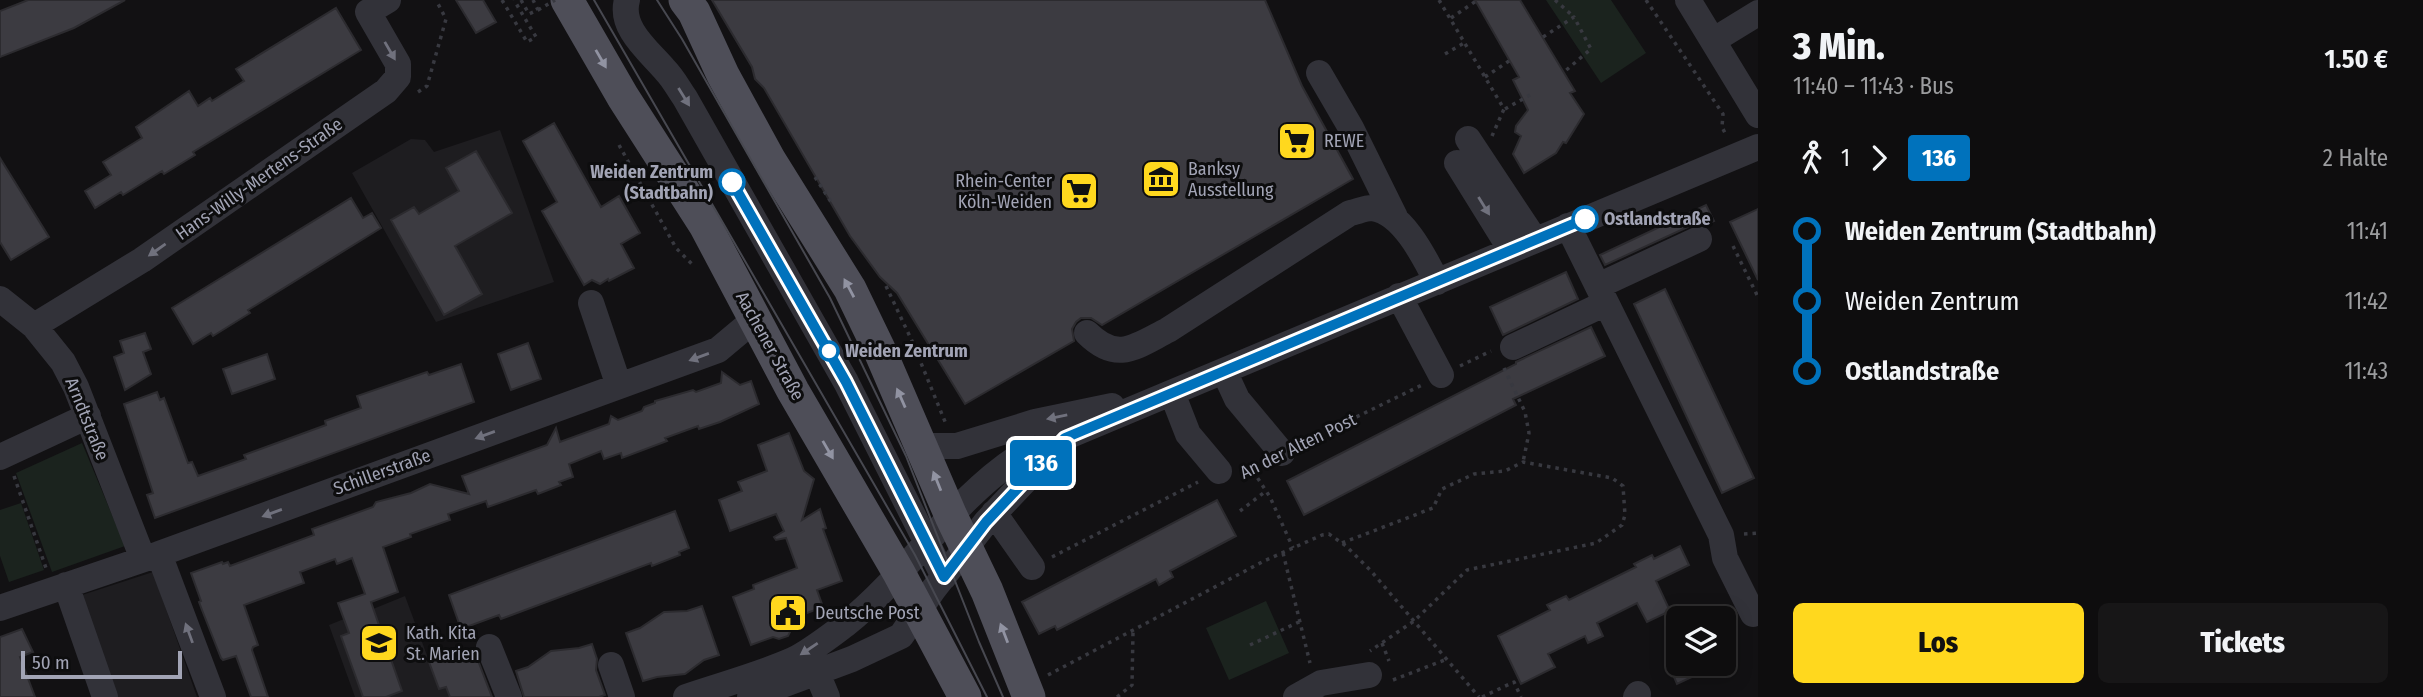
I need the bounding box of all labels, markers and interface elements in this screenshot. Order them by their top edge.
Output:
text: 3 Min. [1793,23,1885,69]
one-way arrow [384,41,397,60]
text: 1.50 € [2324,44,2388,75]
one-way arrow [595,50,607,69]
text: 11:40 – 11:43 · Bus [1793,72,1954,100]
one-way arrow [678,88,690,107]
street label: Hans-Willy-Mertens-Straße [171,113,347,245]
supermarket icon: REWE [1276,120,1318,162]
place label: REWE [1324,130,1364,152]
icon: walk [1793,139,1831,177]
icon: forward [1860,139,1898,177]
text: 1 [1841,144,1850,172]
text: 136 [1922,144,1956,172]
text: 2 Halte [2323,144,2388,172]
museum icon: Banksy Ausstellung [1140,158,1182,200]
place label: Banksy Ausstellung [1188,158,1274,201]
place label: Weiden Zentrum (Stadtbahn) [590,161,714,204]
marker: Weiden Zentrum (Stadtbahn) [719,169,745,195]
place label: Rhein-Center Köln-Weiden [955,170,1053,213]
supermarket icon: Rhein-Center Köln-Weiden [1058,170,1100,212]
one-way arrow [1478,197,1491,216]
marker: Ostlandstraße [1572,206,1598,232]
place label: Ostlandstraße [1604,208,1711,230]
text: Weiden Zentrum (Stadtbahn) [1845,216,2156,247]
text: 11:41 [2347,217,2388,245]
one-way arrow [148,243,166,257]
one-way arrow [844,278,855,298]
text: Weiden Zentrum [1845,286,2020,317]
text: 11:42 [2345,287,2388,315]
street label: Aachener Straße [731,288,809,404]
place label: Weiden Zentrum [845,340,968,362]
marker: Weiden Zentrum [819,341,839,361]
one-way arrow [688,351,709,362]
text: Ostlandstraße [1845,356,1999,387]
text: 11:43 [2344,357,2388,385]
street label: Arndtstraße [60,374,114,464]
one-way arrow [895,387,906,408]
street label: An der Alten Post [1236,408,1360,484]
one-way arrow [1046,412,1068,423]
one-way arrow [475,429,496,440]
one-way arrow [821,440,834,459]
line badge: 136 [1001,440,1081,486]
street label: Schillerstraße [330,444,434,500]
text: 136 [1024,449,1058,477]
one-way arrow [931,470,942,491]
one-way arrow [261,508,282,519]
public building icon: Deutsche Post [767,592,809,634]
place label: Deutsche Post [815,602,920,624]
button: Los [1793,603,2084,683]
button: Tickets [2098,603,2388,683]
map controls [1666,606,1736,676]
button: layers [1666,606,1736,676]
school or university icon: Kath. Kita St. Marien [358,622,400,664]
place label: Kath. Kita St. Marien [406,622,480,665]
one-way arrow [183,623,194,644]
one-way arrow [999,623,1010,644]
one-way arrow [800,642,818,656]
scale bar [21,648,182,680]
text: 50 m [32,651,70,674]

